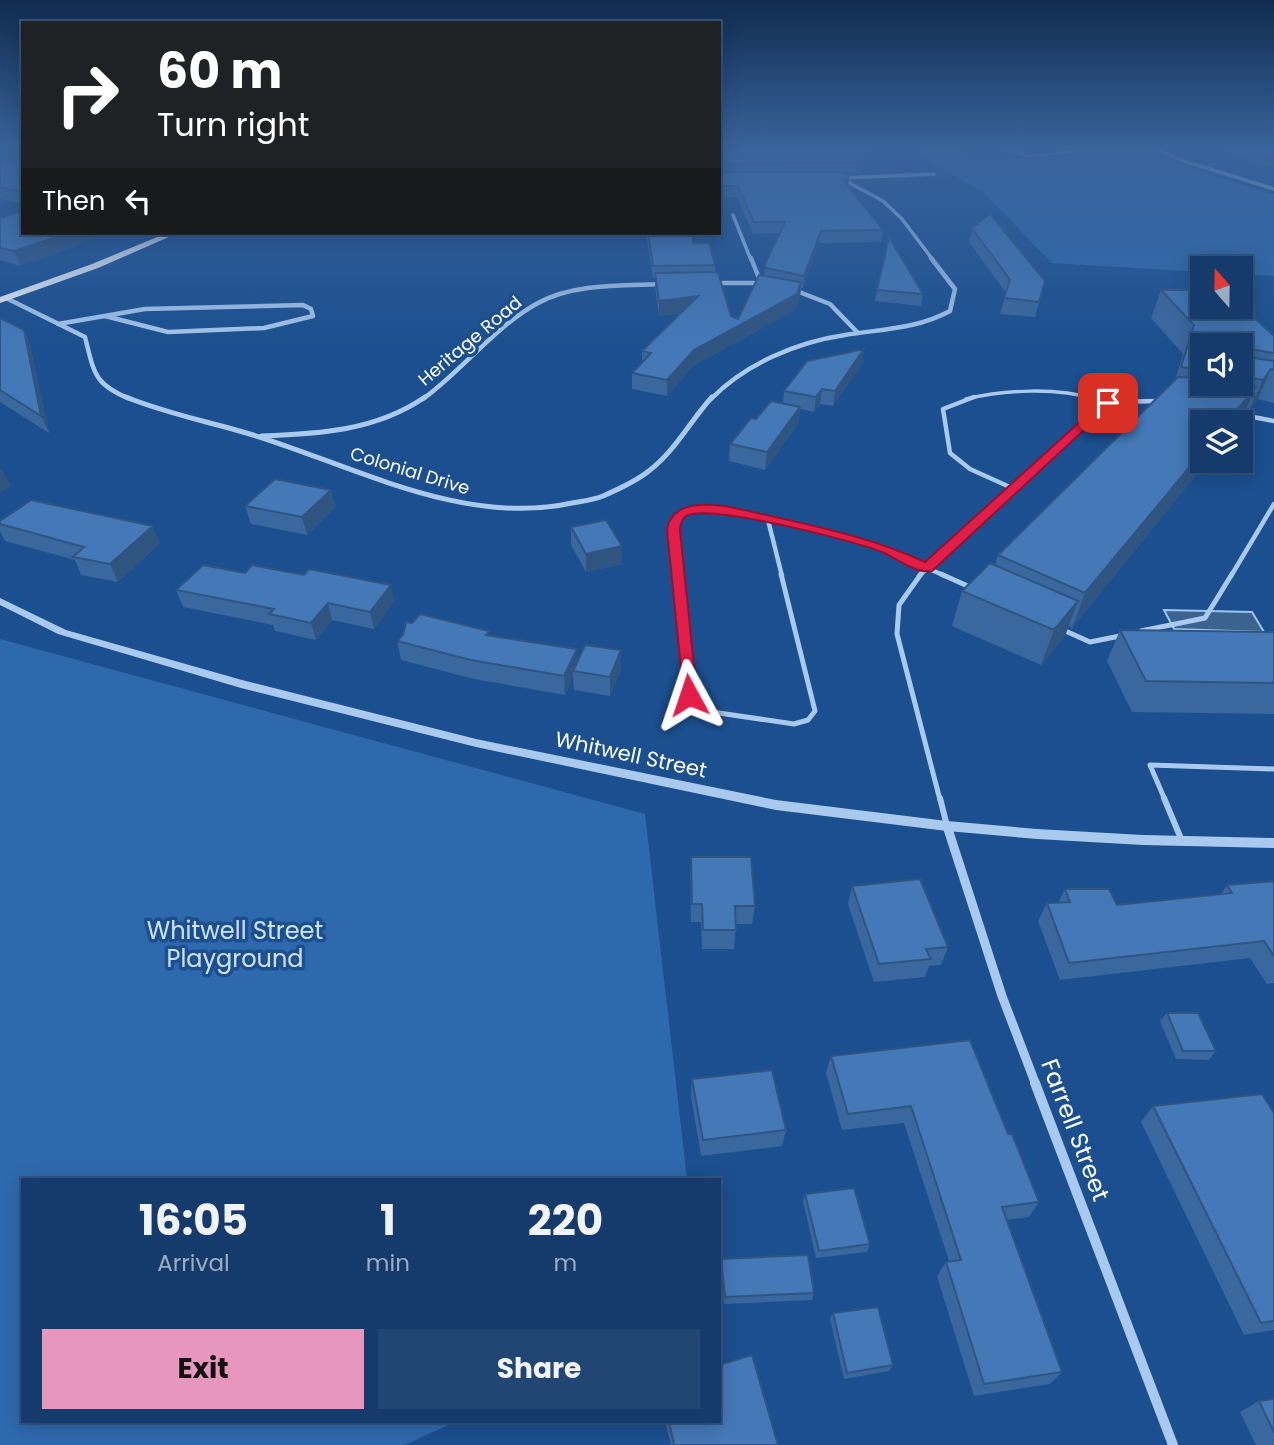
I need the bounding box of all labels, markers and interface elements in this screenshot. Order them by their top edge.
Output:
text: 60 m [157,37,282,105]
icon: right [42,49,133,140]
text: Turn right [157,102,309,147]
icon: left [119,182,157,220]
text: Then [42,183,105,219]
north arrow [1190,256,1253,318]
map controls [1190,256,1253,473]
street label: Heritage Road [412,290,527,391]
button: sound [1190,333,1253,396]
pin [1078,373,1138,433]
icon: arrive [1089,384,1127,422]
button: layers [1190,410,1253,473]
street label: Colonial Drive [347,440,473,501]
position arrow [652,658,726,732]
street label: Whitwell Street [553,724,710,785]
park label: Whitwell Street Playground [147,914,323,975]
street label: Farrell Street [1033,1054,1118,1206]
text: 16:05 [139,1191,248,1250]
text: 1 [380,1191,396,1250]
text: 220 [528,1191,603,1250]
text: Arrival [157,1247,230,1279]
text: min [366,1247,410,1279]
text: m [554,1247,577,1279]
button: Exit [42,1329,364,1409]
button: Share [378,1329,700,1409]

